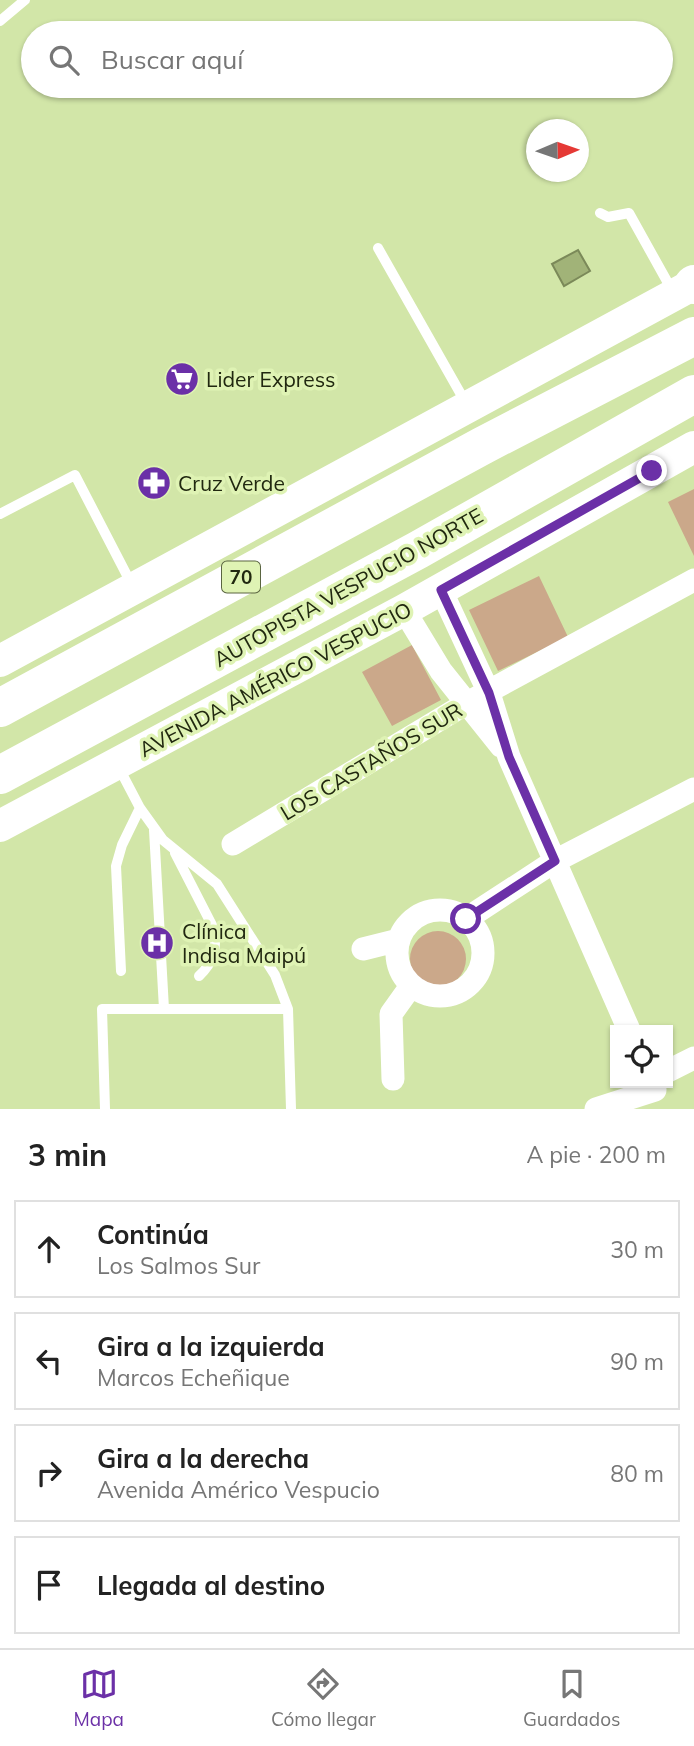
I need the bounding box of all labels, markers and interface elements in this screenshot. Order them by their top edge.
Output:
search box [21,21,673,98]
icon: search [45,41,83,79]
text: Buscar aquí [101,43,244,76]
north arrow [526,119,589,182]
supermarket icon: Lider Express [163,360,201,398]
place label: Lider Express [206,366,336,392]
route end [636,455,667,486]
pharmacy icon: Cruz Verde [135,464,173,502]
place label: Cruz Verde [178,470,285,496]
street label: AUTOPISTA VESPUCIO NORTE [209,502,487,672]
road number: 70 [222,562,260,592]
street label: AVENIDA AMÉRICO VESPUCIO [134,596,416,762]
street label: LOS CASTAÑOS SUR [275,696,467,826]
route start [450,903,481,934]
place label: Clínica Indisa Maipú [182,918,306,968]
hospital icon: Clínica Indisa Maipú [138,924,176,962]
map controls [610,1025,673,1088]
button: locate [610,1025,673,1088]
text: 3 min [28,1136,107,1174]
text: A pie · 200 m [526,1140,666,1169]
text: Continúa [97,1218,209,1251]
icon: ahead [30,1230,68,1268]
text: 30 m [610,1235,664,1264]
text: Los Salmos Sur [97,1251,260,1280]
text: Gira a la izquierda [97,1330,325,1363]
icon: left [30,1342,68,1380]
text: 90 m [610,1347,664,1376]
text: Marcos Echeñique [97,1363,290,1392]
text: Gira a la derecha [97,1442,309,1475]
icon: right [30,1454,68,1492]
text: 80 m [610,1459,664,1488]
text: Avenida Américo Vespucio [97,1475,380,1504]
icon: arrive [30,1566,68,1604]
text: Llegada al destino [97,1569,325,1602]
tab: Mapa [74,1665,124,1731]
tab: Cómo llegar [271,1665,376,1731]
tab: Guardados [523,1665,620,1731]

